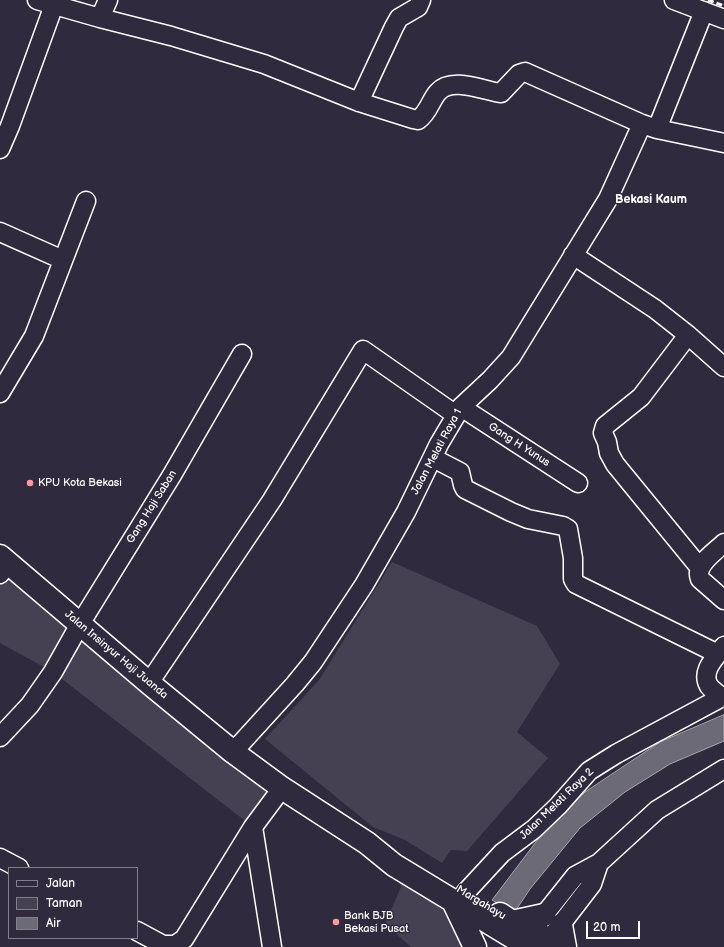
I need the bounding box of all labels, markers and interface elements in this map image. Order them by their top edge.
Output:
district label: Bekasi Kaum [615,193,687,207]
street label: Jalan Melati Raya 1 [409,407,465,497]
street label: Gang H Yunus [486,420,552,470]
street label: Gang Haji Saban [124,468,180,546]
place label: KPU Kota Bekasi [38,476,122,490]
marker: KPU Kota Bekasi [25,478,35,488]
street label: Jalan Insinyur Haji Juanda [62,608,170,702]
street label: Jalan Melati Raya 2 [517,765,597,843]
legend [8,867,138,939]
text: Jalan [46,876,75,891]
street label: Margahayu [454,883,508,923]
text: Taman [46,896,82,911]
place label: Bank BJB Bekasi Pusat [344,909,409,935]
scale bar [588,913,642,939]
text: Air [46,916,60,931]
marker: Bank BJB Bekasi Pusat [331,917,341,927]
text: 20 m [593,920,620,935]

